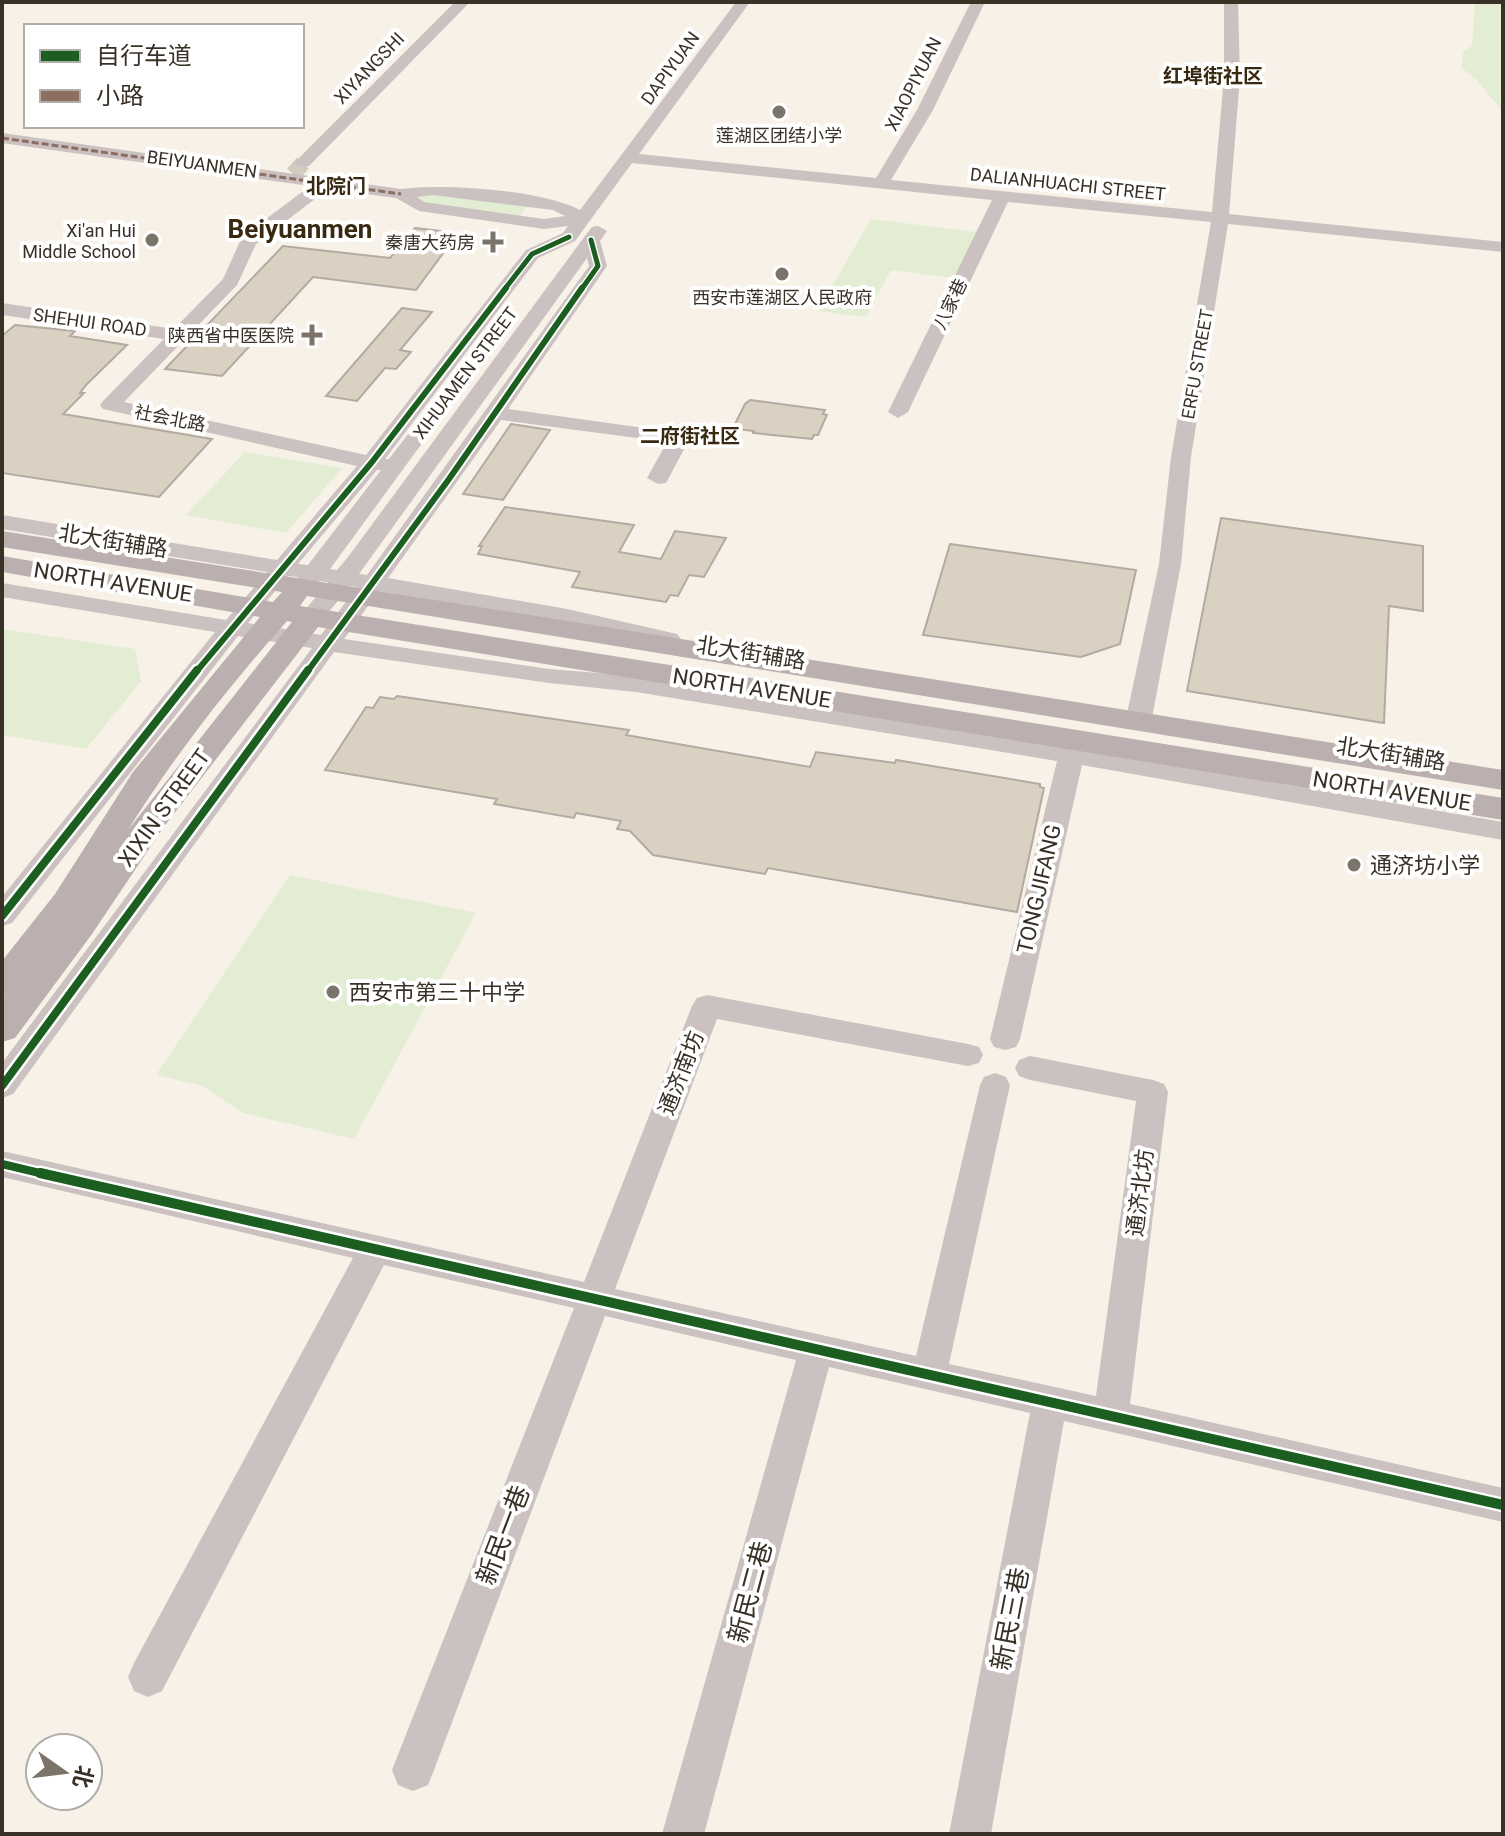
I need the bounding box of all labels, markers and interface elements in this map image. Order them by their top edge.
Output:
legend [24,24,304,128]
street label: DAPIYUAN [636,27,704,109]
street label: XIYANGSHI [330,28,408,108]
street label: XIAOPIYUAN [880,34,946,134]
text: 自行车道 [96,42,192,70]
district label: 红埠街社区 [1163,64,1263,88]
text: 小路 [96,82,144,110]
marker: 莲湖区团结小学 [770,103,788,121]
place label: 莲湖区团结小学 [716,125,842,146]
street label: BEIYUANMEN [146,146,258,182]
street label: DALIANHUACHI STREET [969,163,1167,205]
district label: 北院门 [306,174,366,198]
district label: Beiyuanmen [228,214,372,244]
place label: Xi'an Hui Middle School [22,220,136,262]
marker: Xi'an Hui Middle School [143,231,161,249]
marker: 秦唐大药房 [482,231,504,253]
place label: 秦唐大药房 [385,232,475,253]
marker: 西安市莲湖区人民政府 [773,265,791,283]
street label: 八家巷 [929,275,971,333]
place label: 西安市莲湖区人民政府 [692,287,872,308]
street label: XIHUAMEN STREET [409,303,522,443]
street label: SHEHUI ROAD [32,304,148,340]
street label: ERFU STREET [1177,307,1217,421]
marker: 陕西省中医医院 [301,324,323,346]
place label: 陕西省中医医院 [168,325,294,346]
street label: 社会北路 [133,401,207,435]
district label: 二府街社区 [640,424,740,448]
street label: 北大街辅路 [57,520,169,562]
street label: NORTH AVENUE [32,557,194,607]
street label: 北大街辅路 [695,632,807,674]
street label: NORTH AVENUE [671,663,833,713]
street label: 北大街辅路 [1335,733,1447,775]
street label: XIXIN STREET [113,744,215,872]
street label: NORTH AVENUE [1311,766,1473,816]
street label: TONGJIFANG [1012,822,1066,956]
place label: 通济坊小学 [1370,853,1480,878]
marker: 通济坊小学 [1345,856,1363,874]
place label: 西安市第三十中学 [349,980,525,1005]
marker: 西安市第三十中学 [324,983,342,1001]
street label: 通济南坊 [654,1027,708,1119]
street label: 通济北坊 [1122,1148,1158,1238]
street label: 新民一巷 [470,1481,536,1589]
street label: 新民二巷 [722,1538,778,1646]
street label: 新民三巷 [985,1565,1035,1673]
north arrow [24,1732,104,1812]
text: 北 [68,1763,98,1790]

